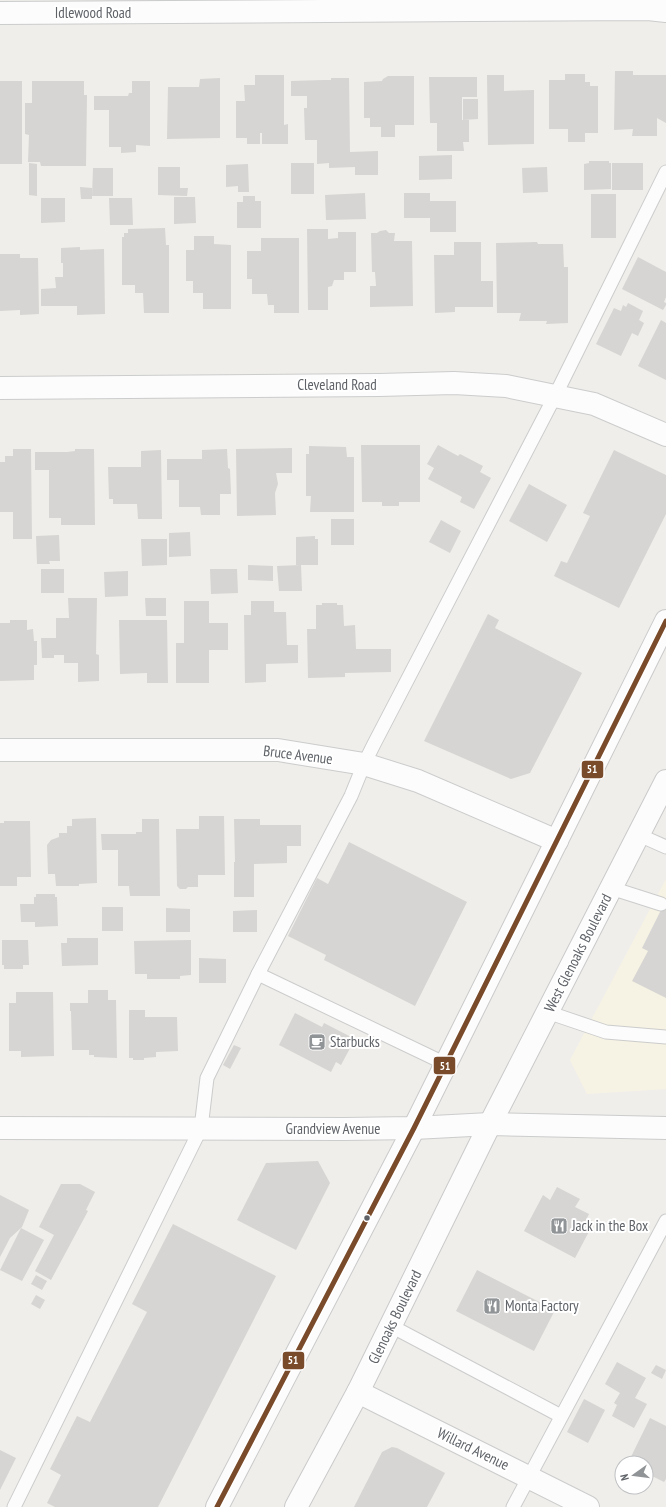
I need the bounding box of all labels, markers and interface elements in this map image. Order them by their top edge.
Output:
street label: Idlewood Road [55,3,131,22]
street label: Cleveland Road [297,375,377,394]
street label: Bruce Avenue [262,741,334,768]
line badge: 51 [581,760,604,779]
text: 51 [587,762,597,776]
street label: West Glenoaks Boulevard [540,890,616,1015]
cafe icon: Starbucks [307,1032,327,1052]
place label: Starbucks [330,1032,380,1051]
line badge: 51 [433,1056,456,1075]
text: 51 [440,1059,450,1073]
street label: Grandview Avenue [286,1119,381,1138]
unlabelled marker [362,1213,372,1223]
restaurant icon: Jack in the Box [549,1216,569,1236]
place label: Jack in the Box [571,1216,648,1235]
street label: Glenoaks Boulevard [364,1267,425,1367]
restaurant icon: Monta Factory [482,1296,502,1316]
place label: Monta Factory [505,1296,579,1315]
line badge: 51 [282,1351,305,1370]
text: 51 [288,1353,298,1367]
street label: Willard Avenue [434,1423,512,1474]
north arrow [614,1455,654,1495]
text: N [617,1473,632,1482]

